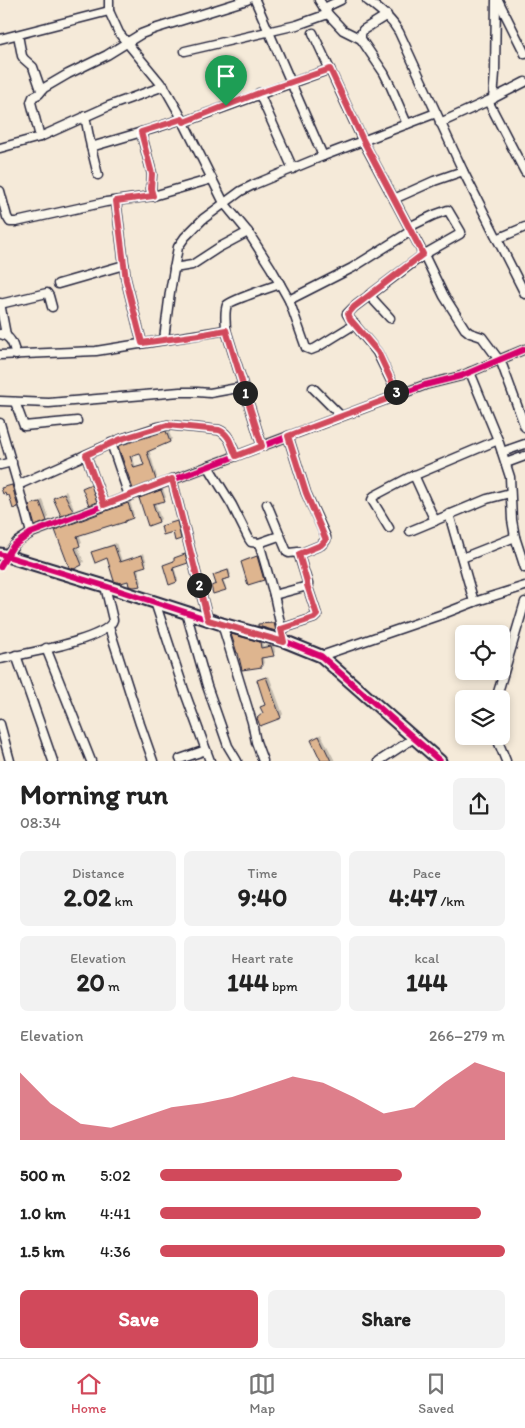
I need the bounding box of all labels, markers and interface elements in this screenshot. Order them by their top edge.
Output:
pin [205,55,247,106]
icon: arrive [212,62,240,90]
pin: 1 [232,380,258,406]
pin: 3 [384,380,408,404]
text: 3 [393,384,400,401]
text: 1 [242,385,249,402]
pin: 2 [186,572,212,598]
text: 2 [196,577,203,594]
map controls [455,625,510,745]
button: locate [455,625,510,680]
button: layers [455,690,510,745]
text: Morning run [20,777,168,811]
button: share [453,778,505,830]
text: 08:34 [20,813,61,832]
text: Distance [72,865,124,882]
text: Time [248,865,277,882]
text: Pace [413,865,441,882]
text: 2.02 [63,882,111,912]
text: 9:40 [238,882,287,912]
text: 4:47 [389,882,437,912]
text: km [111,893,133,910]
text: /km [437,893,465,910]
text: Elevation [70,950,126,967]
text: Heart rate [232,950,293,967]
text: kcal [414,950,439,967]
text: 20 [76,967,105,997]
text: 144 [227,967,269,997]
text: 144 [406,967,448,997]
text: m [105,978,120,995]
text: bpm [269,978,298,995]
text: Elevation [20,1026,84,1045]
text: 266–279 m [429,1026,505,1045]
text: 500 m [20,1166,65,1185]
text: 5:02 [100,1166,131,1185]
text: 1.0 km [20,1204,66,1223]
text: 4:41 [100,1204,131,1223]
text: 1.5 km [20,1242,65,1261]
text: 4:36 [100,1242,131,1261]
button: Save [20,1290,258,1348]
button: Share [268,1290,505,1348]
tab: Home [71,1370,106,1417]
tab: Map [248,1370,276,1417]
tab: Saved [418,1370,454,1417]

